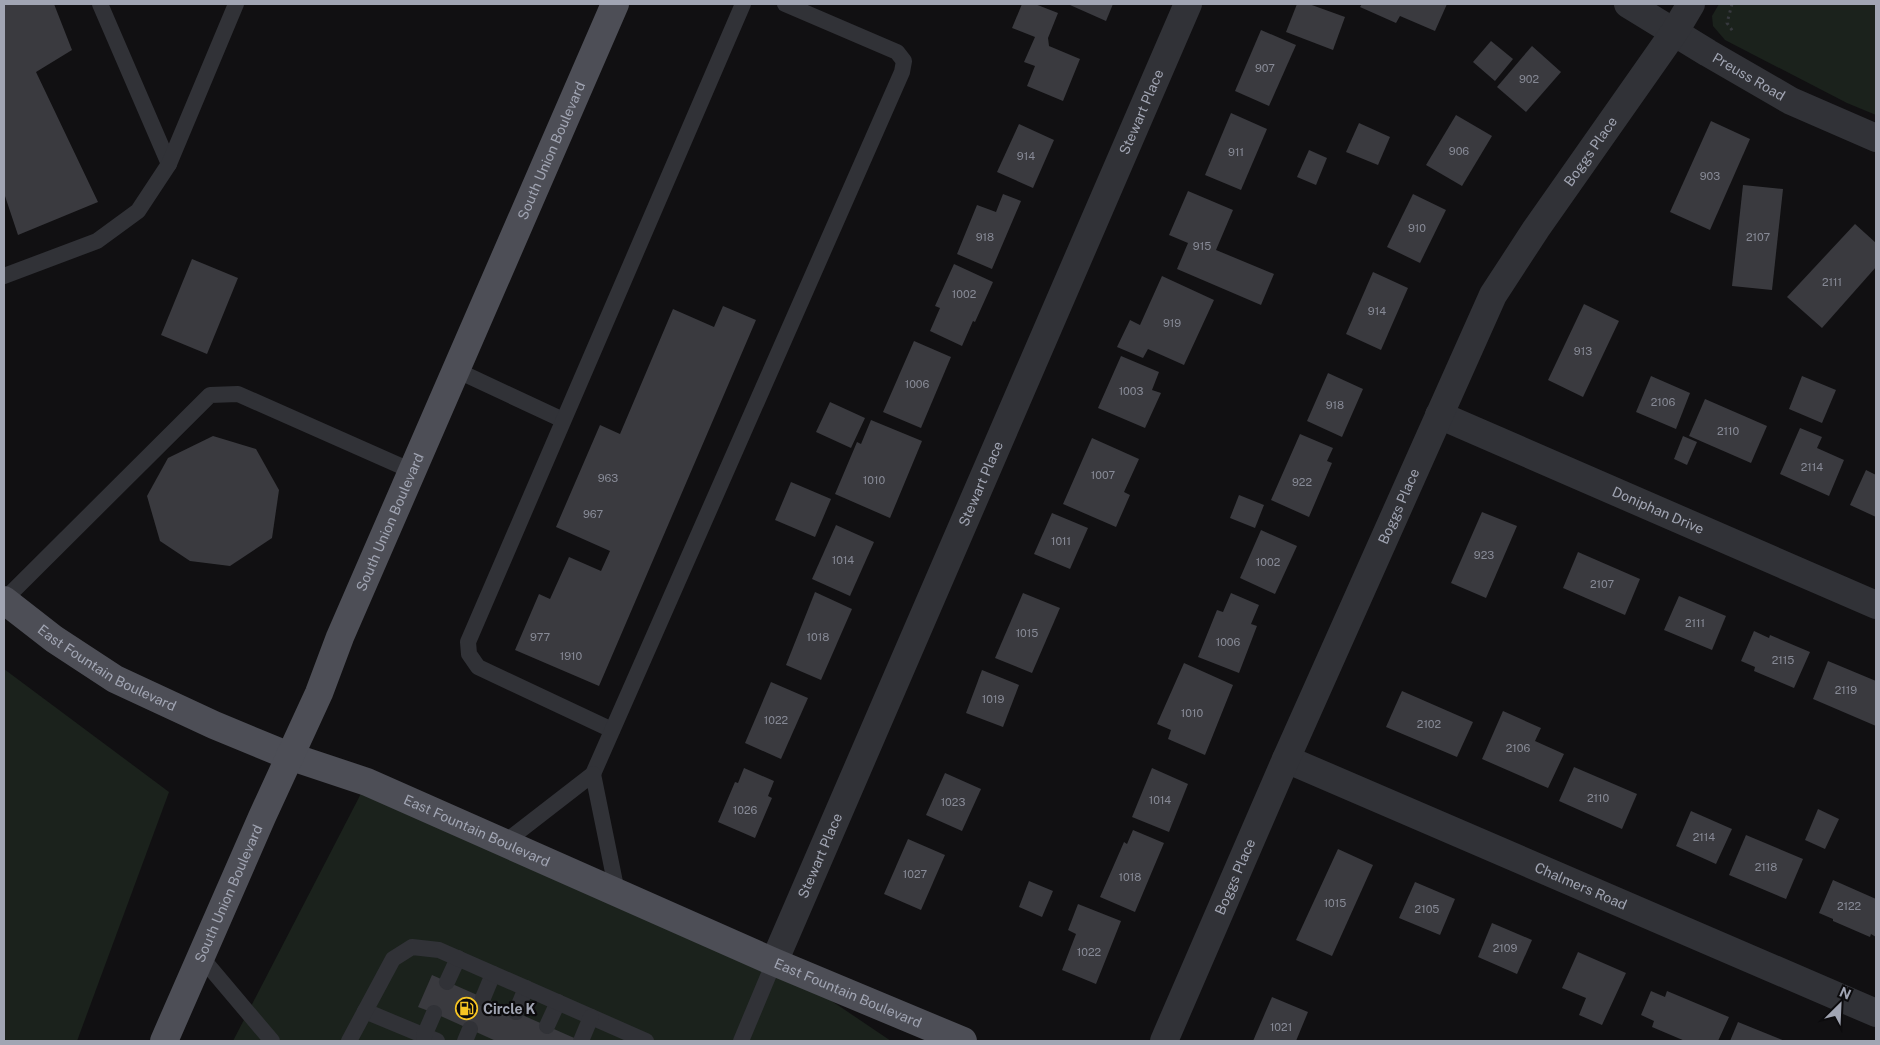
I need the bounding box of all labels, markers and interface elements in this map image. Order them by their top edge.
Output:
street label: Preuss Road [1710,49,1788,104]
house number: 907 [1255,62,1275,74]
street label: Stewart Place [1116,67,1167,157]
house number: 902 [1519,73,1539,85]
street label: South Union Boulevard [514,79,588,222]
street label: Boggs Place [1561,113,1620,189]
house number: 906 [1449,145,1469,157]
house number: 911 [1228,146,1244,158]
house number: 914 [1017,150,1035,162]
house number: 903 [1700,170,1720,182]
house number: 910 [1408,222,1426,234]
house number: 918 [976,231,994,243]
house number: 2107 [1746,231,1770,243]
house number: 915 [1193,240,1211,252]
house number: 2111 [1822,276,1842,288]
house number: 1002 [952,288,977,300]
house number: 914 [1368,305,1386,317]
house number: 919 [1163,317,1181,329]
house number: 913 [1574,345,1592,357]
house number: 1006 [905,378,929,390]
house number: 1003 [1119,385,1143,397]
house number: 2106 [1651,396,1675,408]
house number: 918 [1326,399,1344,411]
house number: 2110 [1717,425,1739,437]
street label: Stewart Place [955,439,1006,529]
street label: South Union Boulevard [353,451,427,594]
house number: 2114 [1801,461,1823,473]
street label: Boggs Place [1375,466,1423,547]
house number: 1007 [1091,469,1116,481]
house number: 963 [598,472,618,484]
house number: 1010 [863,474,885,486]
house number: 922 [1292,476,1312,488]
street label: Doniphan Drive [1610,483,1707,537]
house number: 967 [583,508,603,520]
house number: 1011 [1051,535,1071,547]
house number: 923 [1474,549,1494,561]
house number: 1014 [832,554,854,566]
house number: 1002 [1256,556,1281,568]
house number: 2107 [1590,578,1614,590]
house number: 2111 [1685,617,1705,629]
street label: East Fountain Boulevard [35,621,179,714]
house number: 1015 [1016,627,1038,639]
house number: 977 [530,631,550,643]
house number: 1018 [807,631,829,643]
house number: 1006 [1216,636,1240,648]
house number: 1910 [560,650,583,662]
house number: 2115 [1772,654,1794,666]
house number: 2119 [1835,684,1857,696]
house number: 1019 [982,693,1004,705]
house number: 1010 [1181,707,1203,719]
house number: 1022 [764,714,789,726]
house number: 2102 [1417,718,1442,730]
house number: 2106 [1506,742,1530,754]
street label: East Fountain Boulevard [401,791,552,870]
house number: 2110 [1587,792,1609,804]
house number: 1014 [1149,794,1171,806]
house number: 1023 [941,796,965,808]
house number: 1026 [733,804,757,816]
street label: Stewart Place [795,810,845,901]
street label: South Union Boulevard [191,822,266,965]
house number: 2114 [1693,831,1715,843]
street label: Boggs Place [1212,836,1259,917]
street label: Chalmers Road [1532,859,1629,913]
house number: 2118 [1755,861,1777,873]
house number: 1027 [903,868,928,880]
house number: 1018 [1119,871,1141,883]
house number: 1015 [1324,897,1346,909]
house number: 2122 [1837,900,1862,912]
house number: 2105 [1415,903,1439,915]
house number: 2109 [1493,942,1517,954]
house number: 1022 [1077,946,1102,958]
street label: East Fountain Boulevard [772,955,924,1031]
north arrow [1815,980,1865,1030]
text: N [1837,984,1854,1003]
fuel station icon: Circle K [455,997,479,1021]
place label: Circle K [483,1001,536,1017]
house number: 1021 [1270,1021,1292,1033]

